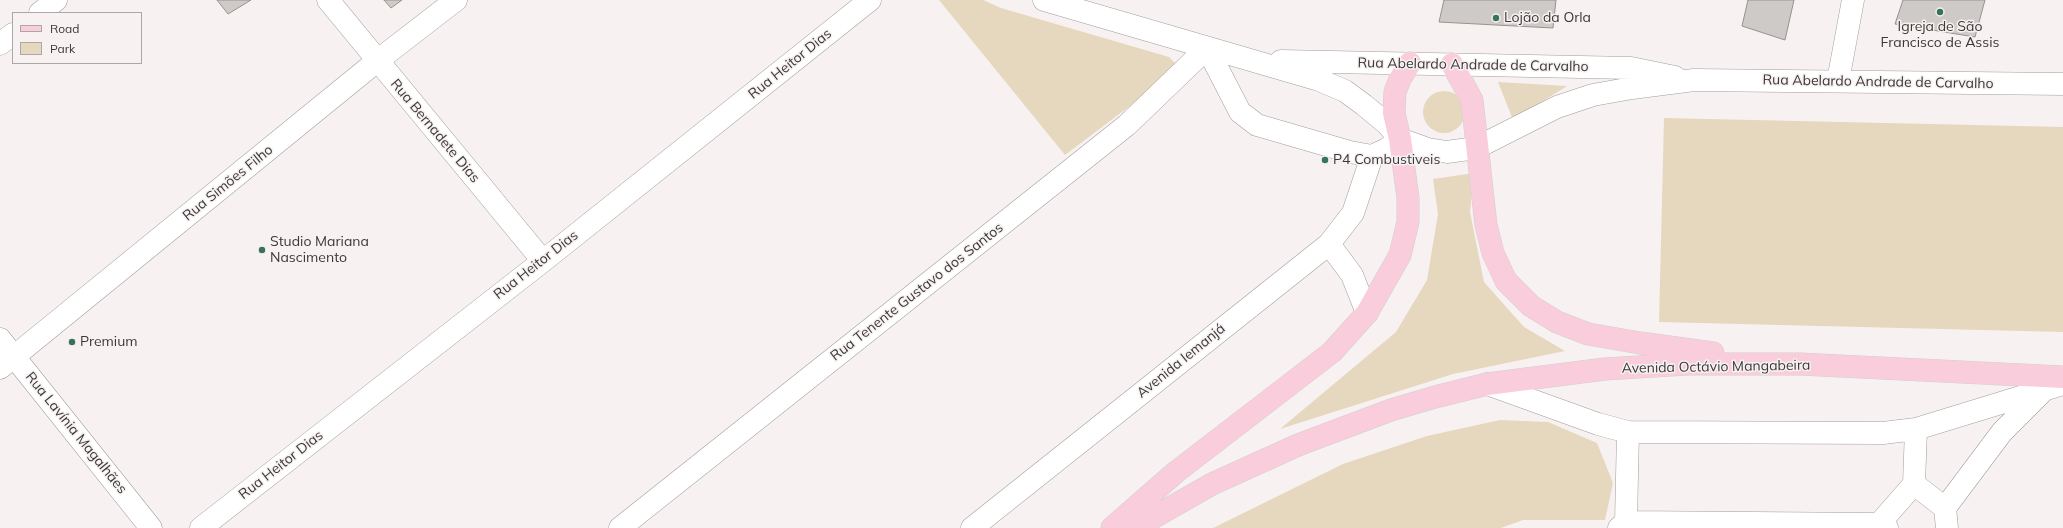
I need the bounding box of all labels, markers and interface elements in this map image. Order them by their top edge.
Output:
marker: Igreja de São Francisco de Assis [1935,7,1945,17]
place label: Lojão da Orla [1504,10,1591,26]
legend [12,12,142,64]
marker: Lojão da Orla [1491,13,1501,23]
place label: Igreja de São Francisco de Assis [1880,19,2000,52]
text: Road [50,21,79,36]
street label: Rua Heitor Dias [745,25,835,103]
text: Park [50,41,75,56]
street label: Rua Abelardo Andrade de Carvalho [1357,55,1589,75]
street label: Rua Abelardo Andrade de Carvalho [1762,72,1994,92]
street label: Rua Bernadete Dias [387,76,483,186]
street label: Rua Simões Filho [180,142,276,224]
place label: P4 Combustiveis [1333,152,1440,168]
marker: P4 Combustiveis [1320,155,1330,165]
street label: Rua Tenente Gustavo dos Santos [827,219,1007,365]
street label: Rua Heitor Dias [491,227,581,303]
place label: Studio Mariana Nascimento [270,234,369,266]
marker: Studio Mariana Nascimento [257,245,267,255]
street label: Avenida Iemanjá [1133,320,1229,402]
place label: Premium [80,334,138,350]
marker: Premium [67,337,77,347]
street label: Avenida Octávio Mangabeira [1622,357,1810,377]
street label: Rua Lavínia Magalhães [22,369,130,497]
street label: Rua Heitor Dias [236,427,326,503]

